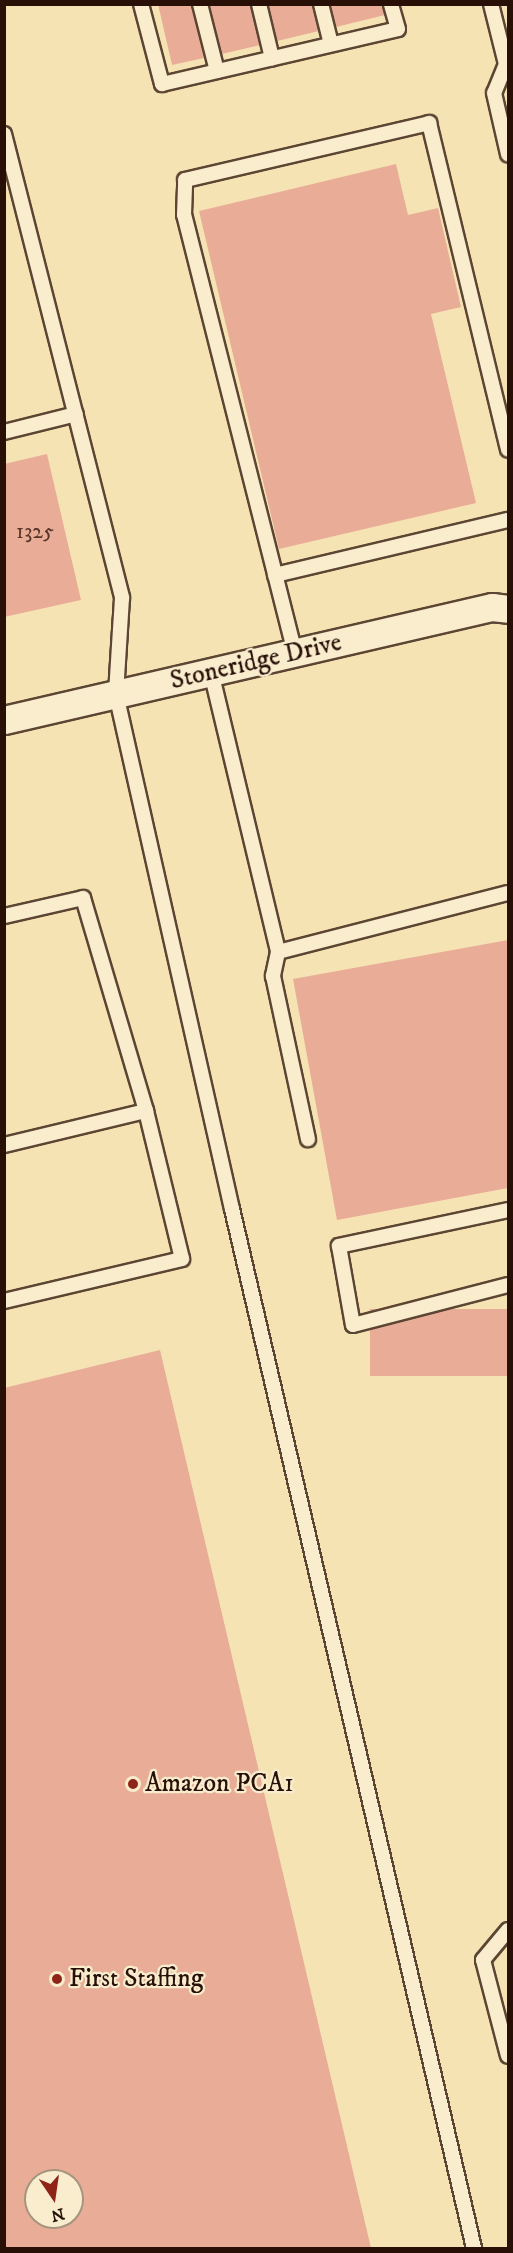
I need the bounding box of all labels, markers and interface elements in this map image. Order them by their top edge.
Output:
house number: 1325 [16,519,54,545]
street label: Stoneridge Drive [167,627,345,697]
place label: Amazon PCA1 [145,1768,294,1800]
marker: Amazon PCA1 [126,1777,140,1791]
place label: First Staffing [69,1963,203,1995]
marker: First Staffing [50,1972,64,1986]
north arrow [24,2169,84,2229]
text: N [49,2203,66,2226]

